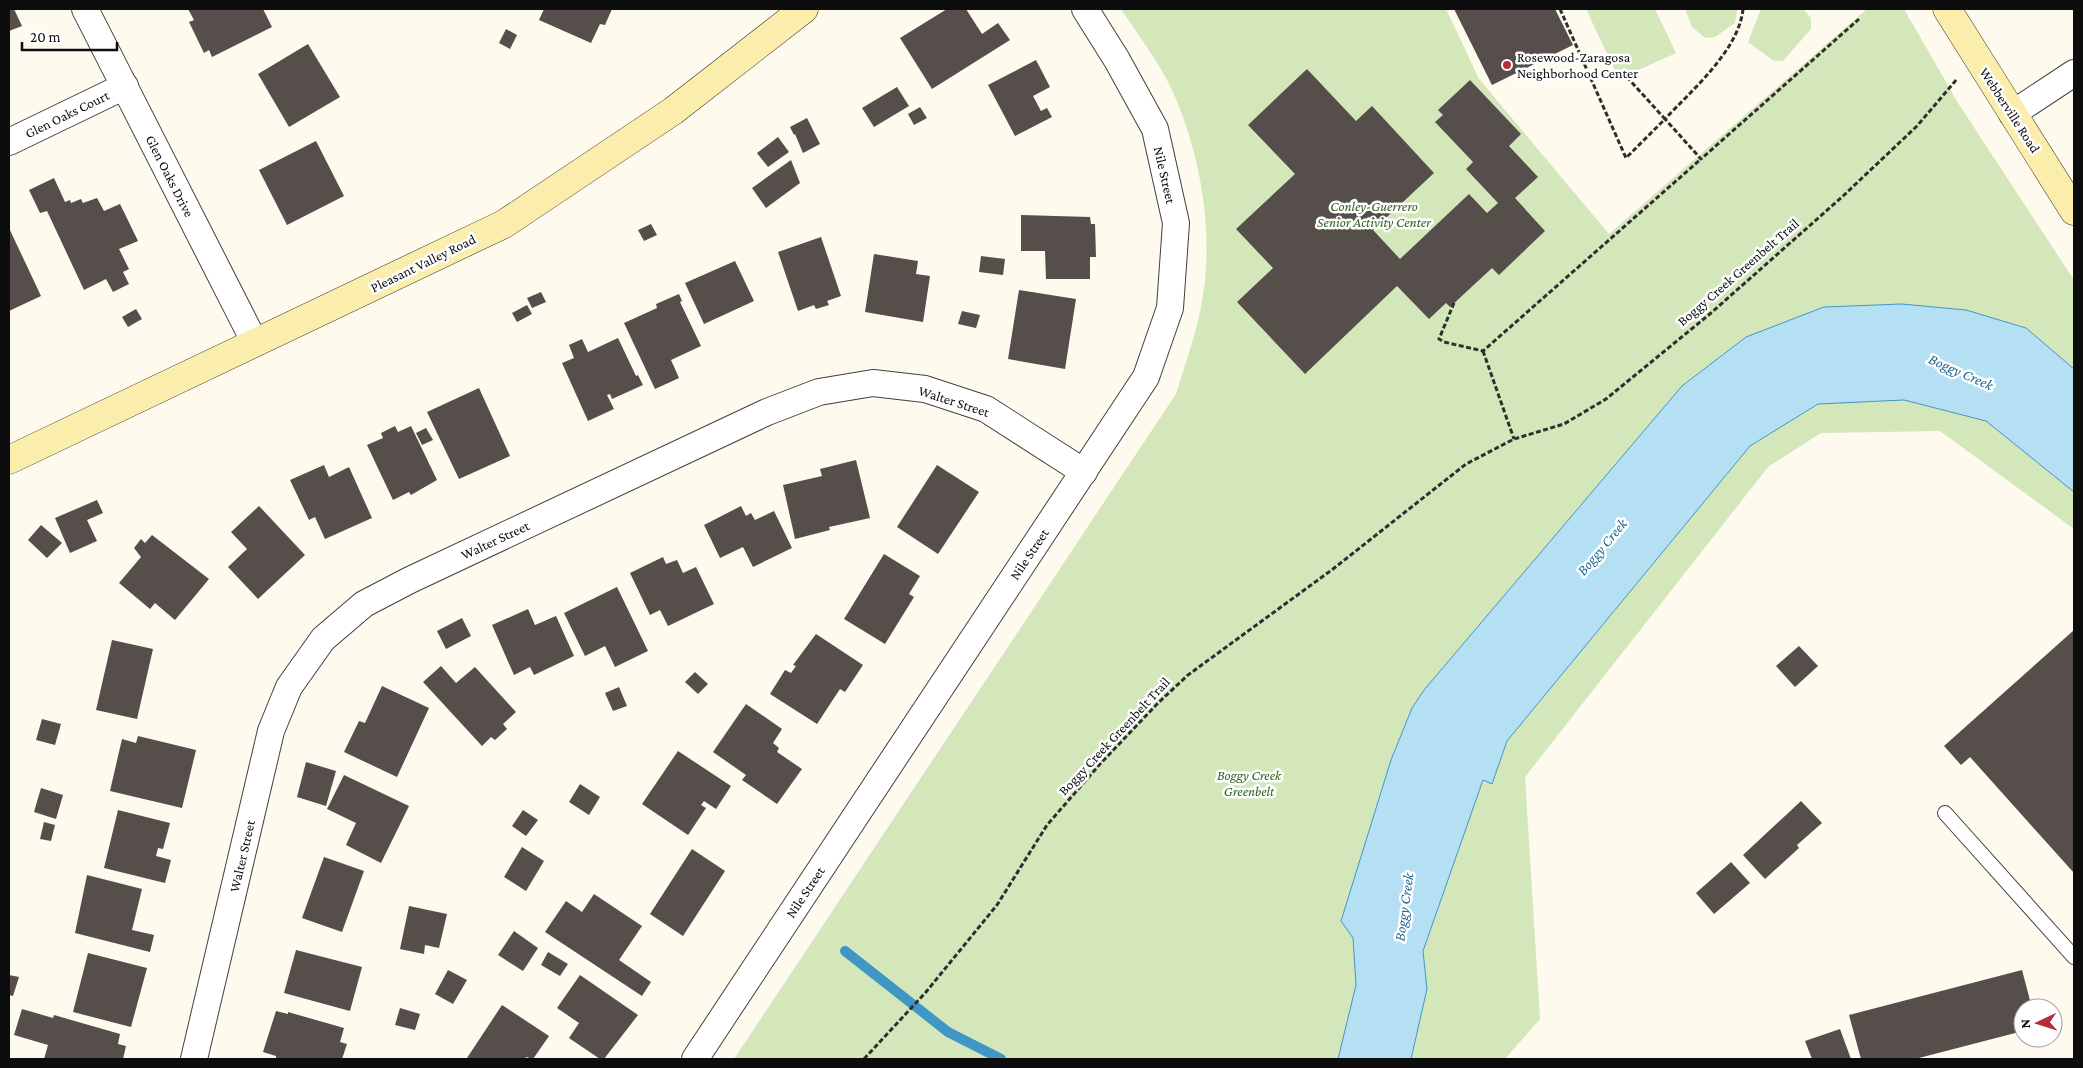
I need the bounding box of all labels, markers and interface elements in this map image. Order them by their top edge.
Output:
scale bar [22,20,118,52]
text: 20 m [30,29,61,45]
place label: Rosewood-Zaragosa Neighborhood Center [1517,49,1638,81]
marker: Rosewood-Zaragosa Neighborhood Center [1501,59,1513,71]
street label: Webberville Road [1976,64,2044,156]
street label: Glen Oaks Court [22,87,112,141]
street label: Glen Oaks Drive [142,132,198,220]
street label: Nile Street [1151,145,1179,205]
park label: Conley-Guerrero Senior Activity Center [1317,198,1432,230]
street label: Boggy Creek Greenbelt Trail [1674,215,1802,329]
street label: Pleasant Valley Road [368,230,479,295]
water label: Boggy Creek [1926,351,1997,395]
street label: Walter Street [917,382,992,420]
water label: Boggy Creek [1574,514,1632,579]
street label: Walter Street [458,517,532,563]
street label: Nile Street [1006,525,1052,583]
street label: Boggy Creek Greenbelt Trail [1055,673,1173,798]
park label: Boggy Creek Greenbelt [1217,767,1282,799]
street label: Walter Street [226,818,258,894]
street label: Nile Street [782,863,828,921]
water label: Boggy Creek [1391,870,1418,942]
north arrow [2013,998,2063,1048]
text: N [2017,1018,2033,1029]

